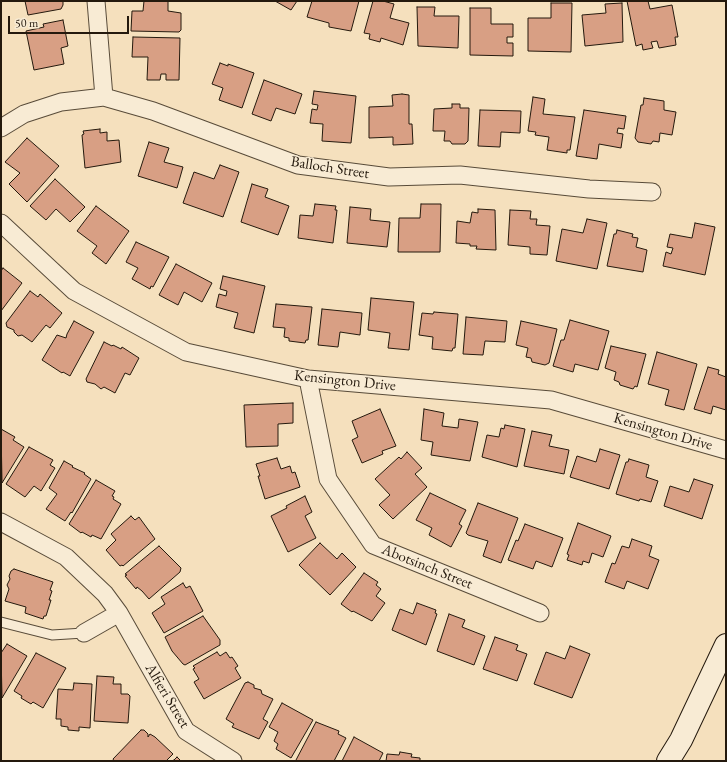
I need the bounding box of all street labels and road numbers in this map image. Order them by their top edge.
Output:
street label: Balloch Street [289,153,371,183]
street label: Kensington Drive [293,367,397,395]
street label: Kensington Drive [611,409,715,455]
street label: Abotsinch Street [379,541,475,593]
street label: Alfieri Street [141,660,193,732]

